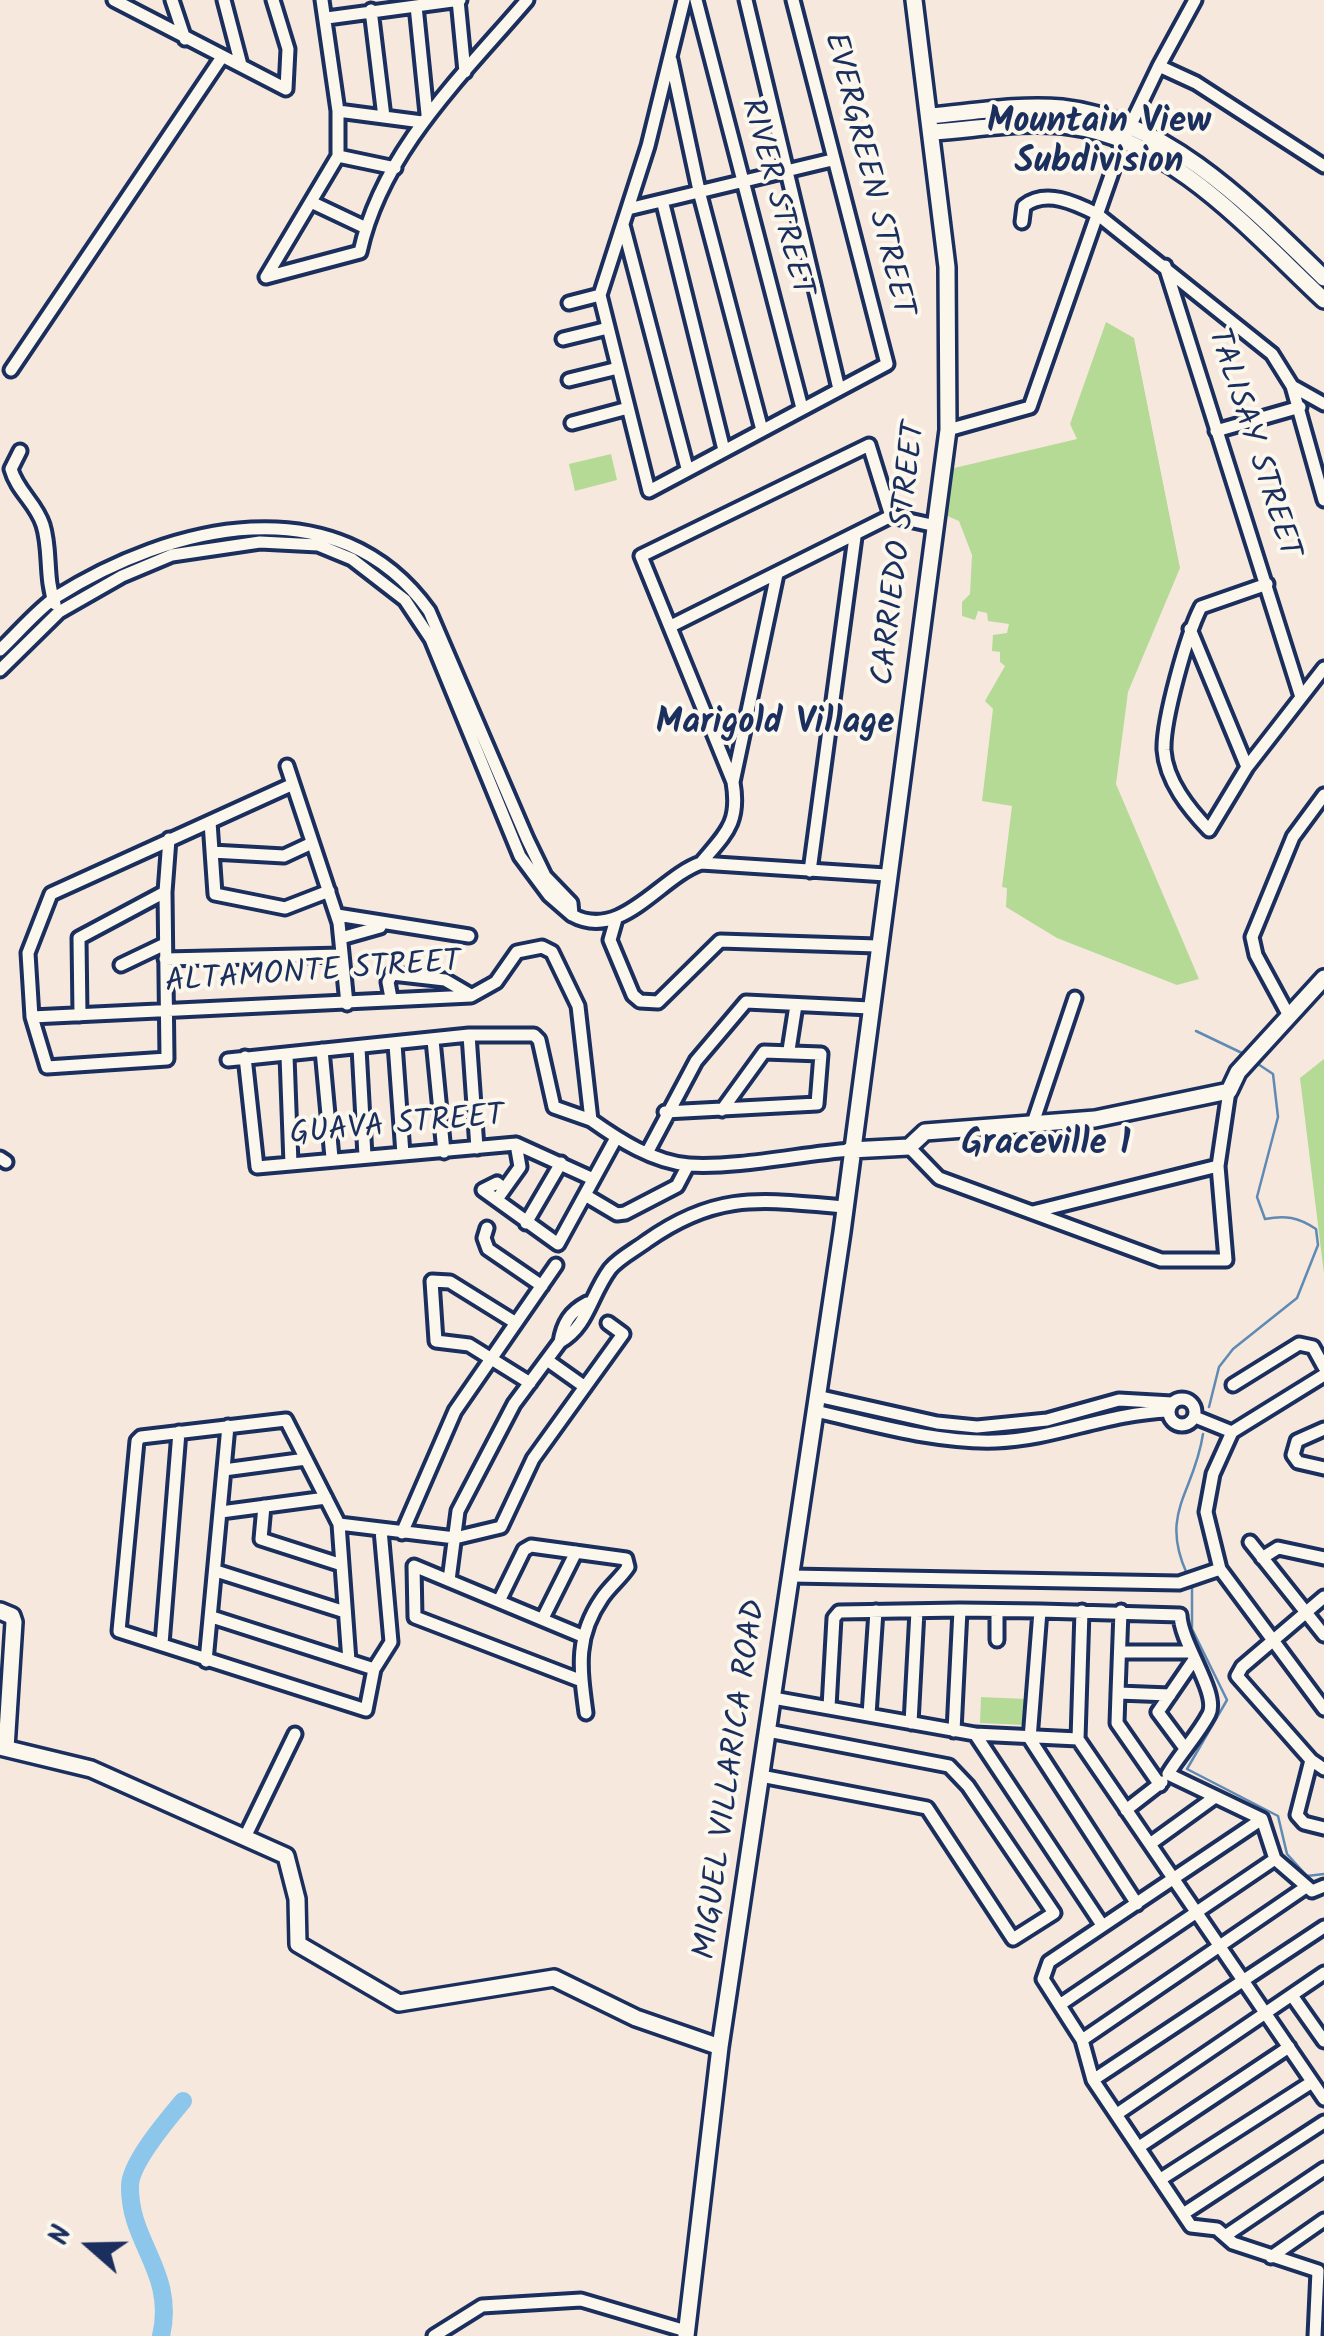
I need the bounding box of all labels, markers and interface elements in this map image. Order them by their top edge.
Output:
street label: EVERGREEN STREET [812,29,920,321]
street label: RIVER STREET [729,95,819,301]
district label: Mountain View Subdivision [987,104,1211,186]
street label: TALISAY STREET [1196,324,1306,564]
street label: CARRIEDO STREET [867,420,937,688]
district label: Marigold Village [656,705,894,747]
street label: ALTAMONTE STREET [164,946,462,1004]
street label: GUAVA STREET [288,1100,506,1156]
district label: Graceville 1 [961,1126,1131,1168]
street label: MIGUEL VILLARICA ROAD [689,1598,777,1962]
north arrow [40,2196,140,2296]
text: N [37,2220,86,2252]

